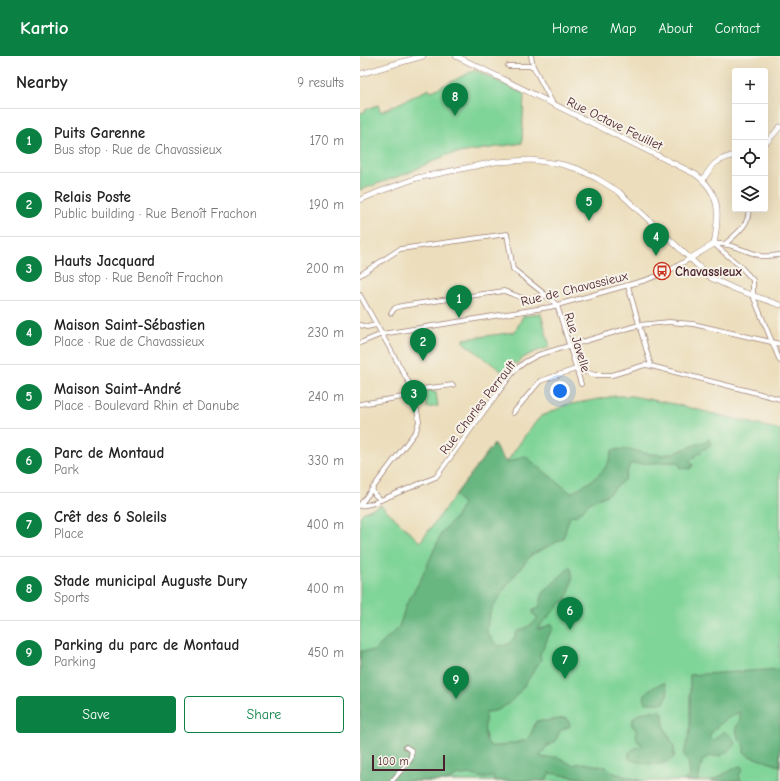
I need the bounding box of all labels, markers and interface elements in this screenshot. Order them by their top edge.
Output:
text: Kartio [20,17,69,39]
text: Home [552,20,588,37]
text: Map [610,20,636,37]
text: About [658,20,693,37]
text: Contact [715,20,760,37]
map controls [732,68,768,212]
button: + [732,68,768,104]
text: Nearby [16,73,67,92]
text: 9 results [297,75,344,90]
pin: 8 [442,83,468,116]
street label: Rue Octave Feuillet [564,94,666,154]
button: − [732,104,768,140]
text: Puits Garenne [54,124,145,142]
text: 1 [26,133,32,148]
text: 170 m [310,133,344,148]
button: locate [732,140,768,176]
text: Bus stop · Rue de Chavassieux [54,142,222,157]
button: layers [732,176,768,212]
text: Relais Poste [54,188,131,206]
pin: 5 [576,188,602,221]
text: 2 [26,197,32,212]
text: 190 m [309,197,344,212]
text: Public building · Rue Benoît Frachon [54,206,257,221]
pin: 4 [643,223,669,256]
text: Hauts Jacquard [54,252,155,270]
text: 3 [26,261,32,276]
text: 200 m [306,261,344,276]
bus stop icon: Chavassieux [652,261,672,281]
place label: Chavassieux [675,264,743,279]
street label: Rue de Chavassieux [519,268,630,309]
text: Bus stop · Rue Benoît Frachon [54,270,223,285]
pin: 1 [446,285,472,318]
street label: Rue Javelle [561,310,594,374]
text: Maison Saint-Sébastien [54,316,205,334]
text: 4 [26,325,32,340]
text: 230 m [308,325,344,340]
pin: 2 [410,328,436,361]
text: Place · Rue de Chavassieux [54,334,204,349]
street label: Rue Charles Perrault [436,357,519,457]
text: Maison Saint-André [54,380,181,398]
pin: 3 [401,380,427,413]
your location [550,381,570,401]
text: 5 [26,389,32,404]
text: 240 m [308,389,344,404]
text: Place · Boulevard Rhin et Danube [54,398,239,413]
text: Parc de Montaud [54,444,164,462]
text: 6 [26,453,32,468]
text: 330 m [308,453,344,468]
text: Park [54,462,79,477]
text: Crêt des 6 Soleils [54,508,167,526]
text: 7 [26,517,32,532]
text: 400 m [307,517,344,532]
text: Place [54,526,84,541]
text: Stade municipal Auguste Dury [54,572,247,590]
text: 8 [26,581,32,596]
text: 400 m [307,581,344,596]
text: Sports [54,590,89,605]
pin: 6 [557,597,583,630]
text: Parking du parc de Montaud [54,636,239,654]
text: 9 [26,645,32,660]
text: 450 m [308,645,344,660]
pin: 7 [552,646,578,679]
text: Parking [54,654,96,669]
pin: 9 [443,666,469,699]
button: Save [16,696,176,733]
button: Share [184,696,344,733]
scale bar [372,753,445,772]
text: 100 m [378,755,409,768]

